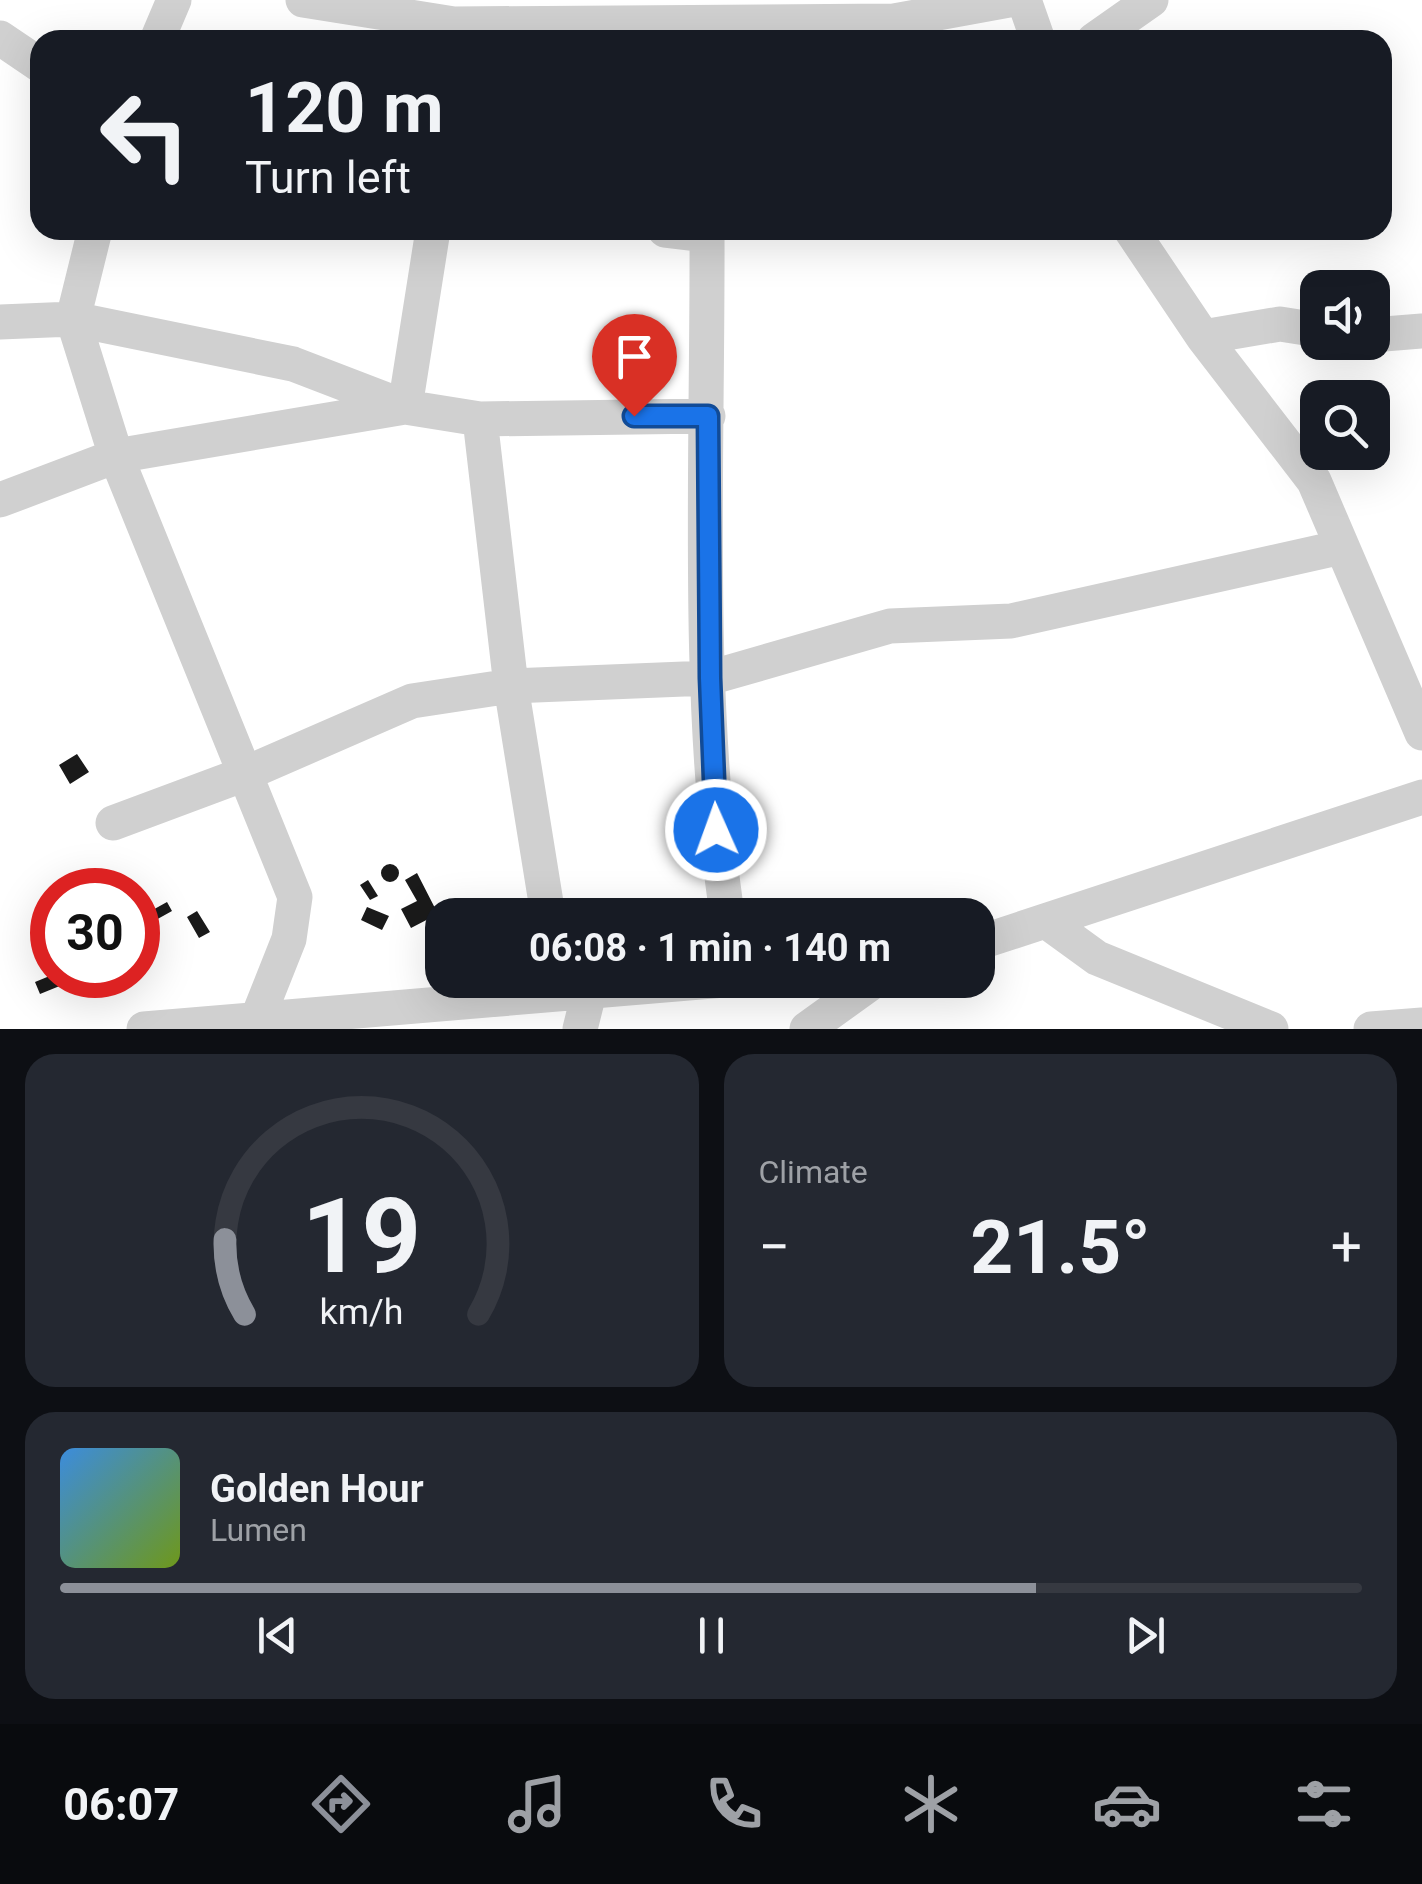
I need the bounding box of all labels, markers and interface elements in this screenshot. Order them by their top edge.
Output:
text: 120 m [245,67,444,149]
icon: left [80,70,210,200]
text: Turn left [245,151,411,204]
map controls [1300,270,1390,470]
button: sound [1300,270,1390,360]
pin [592,314,677,417]
icon: arrive [607,329,662,384]
button: search [1300,380,1390,470]
position arrow [664,778,768,882]
speed limit sign: 30 [30,868,160,998]
text: 06:08 · 1 min · 140 m [529,926,891,970]
text: Climate [759,1153,868,1191]
text: 19 [302,1176,421,1297]
text: 21.5° [970,1203,1150,1291]
text: − [759,1215,790,1279]
text: + [1331,1215,1362,1279]
text: km/h [320,1291,404,1333]
text: Golden Hour [210,1467,424,1511]
text: Lumen [210,1511,307,1549]
icon: previous [250,1608,305,1663]
icon: pause [684,1608,739,1663]
icon: next [1118,1608,1173,1663]
icon: directions [306,1769,376,1839]
icon: music [502,1769,572,1839]
icon: phone [699,1769,769,1839]
icon: climate [896,1769,966,1839]
icon: car [1092,1769,1162,1839]
icon: filters [1289,1769,1359,1839]
text: 06:07 [63,1778,179,1831]

